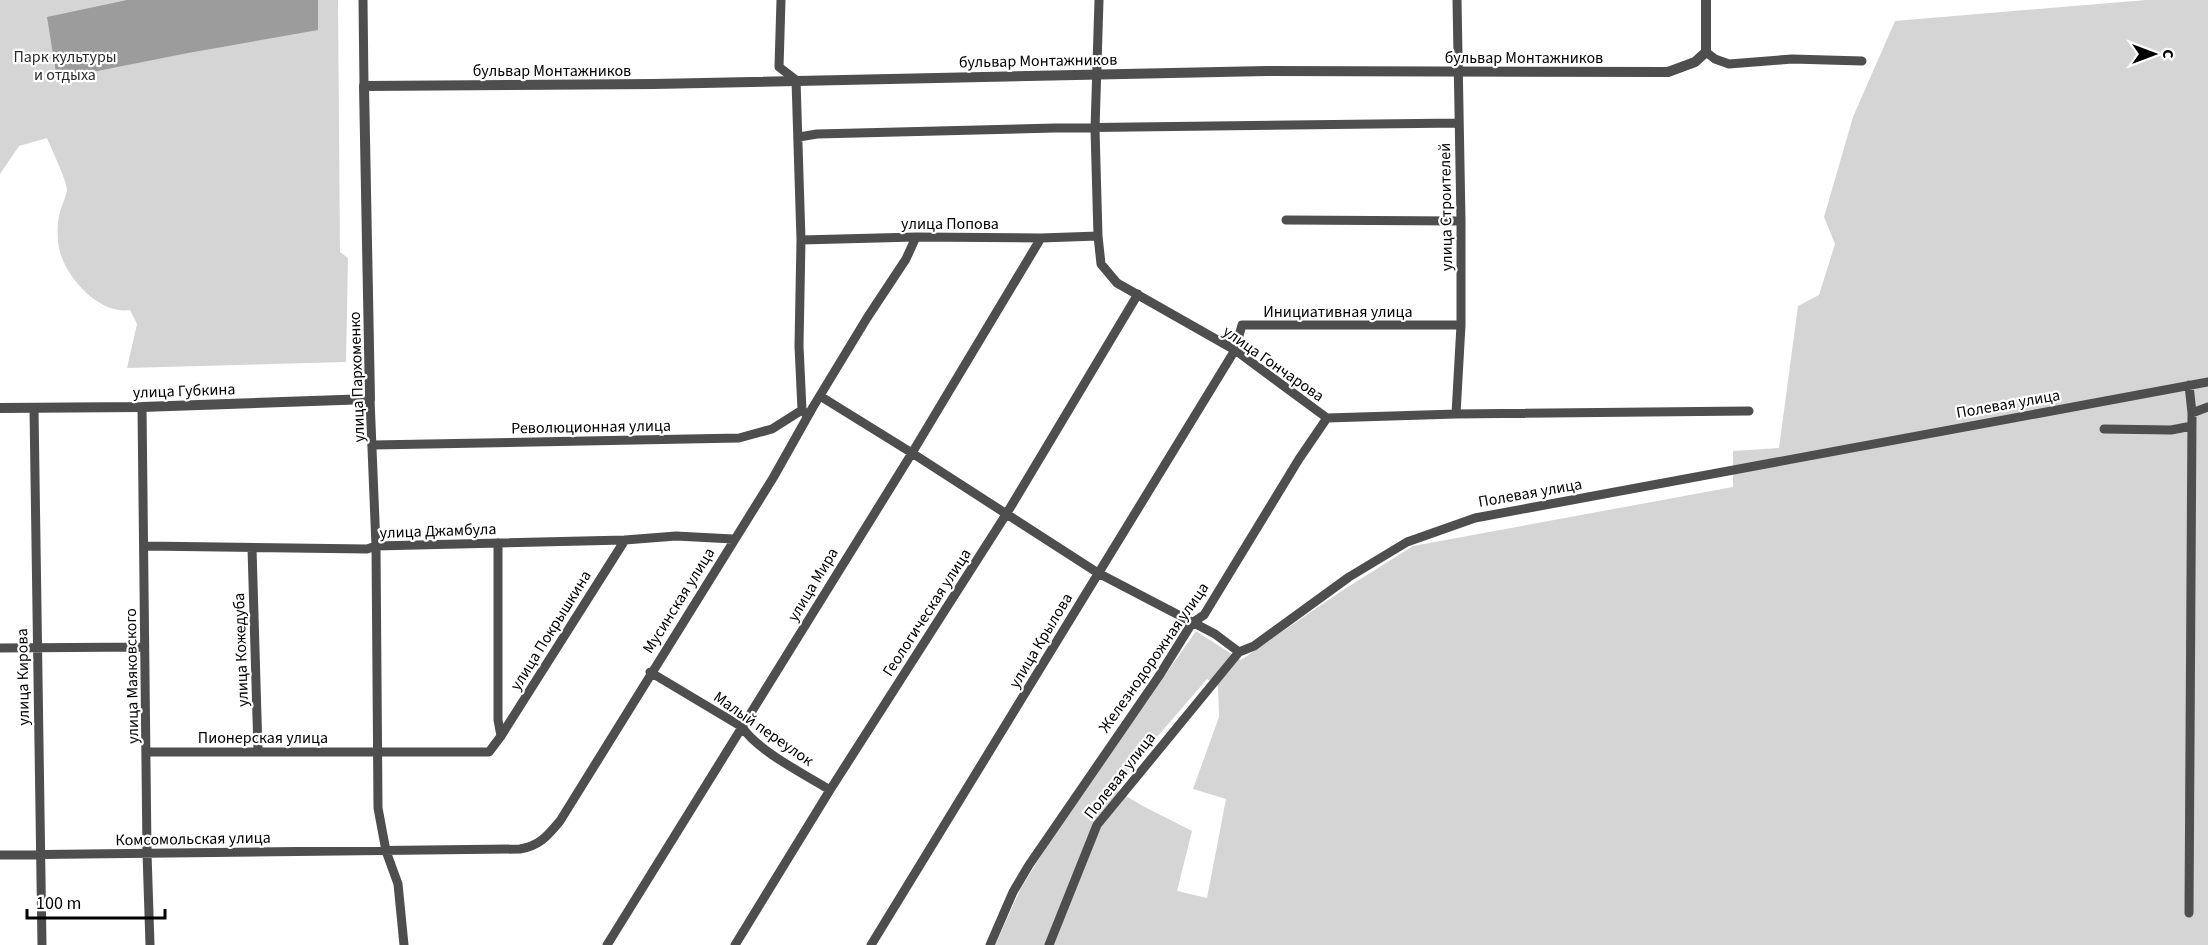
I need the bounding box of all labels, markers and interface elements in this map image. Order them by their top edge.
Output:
north arrow [2124,24,2184,84]
park label: Парк культуры и отдыха [13,46,117,86]
street label: бульвар Монтажников [1445,47,1603,69]
street label: бульвар Монтажников [959,49,1117,73]
text: С [2157,49,2179,59]
street label: бульвар Монтажников [473,60,631,82]
street label: улица Строителей [1434,143,1458,271]
street label: улица Попова [901,213,999,235]
street label: Инициативная улица [1263,301,1413,323]
street label: улица Пархоменко [344,311,370,443]
street label: улица Гончарова [1218,321,1329,407]
street label: улица Губкина [132,378,236,404]
street label: Полевая улица [1955,384,2062,424]
street label: Революционная улица [511,415,671,439]
street label: Полевая улица [1477,473,1584,513]
street label: улица Джамбула [379,518,497,544]
street label: Мусинская улица [637,543,720,658]
street label: улица Мира [782,543,844,626]
street label: Геологическая улица [877,544,976,681]
street label: улица Покрышкина [505,566,597,695]
street label: Железнодорожная улица [1094,578,1214,737]
street label: улица Крылова [1004,589,1078,692]
street label: улица Кожедуба [228,593,254,707]
street label: улица Маяковского [120,608,144,744]
street label: улица Кирова [11,628,35,726]
street label: Малый переулок [709,686,818,772]
street label: Пионерская улица [198,727,328,749]
street label: Полевая улица [1079,727,1161,824]
street label: Комсомольская улица [115,827,271,851]
scale bar [27,882,165,920]
text: 100 m [36,891,81,916]

